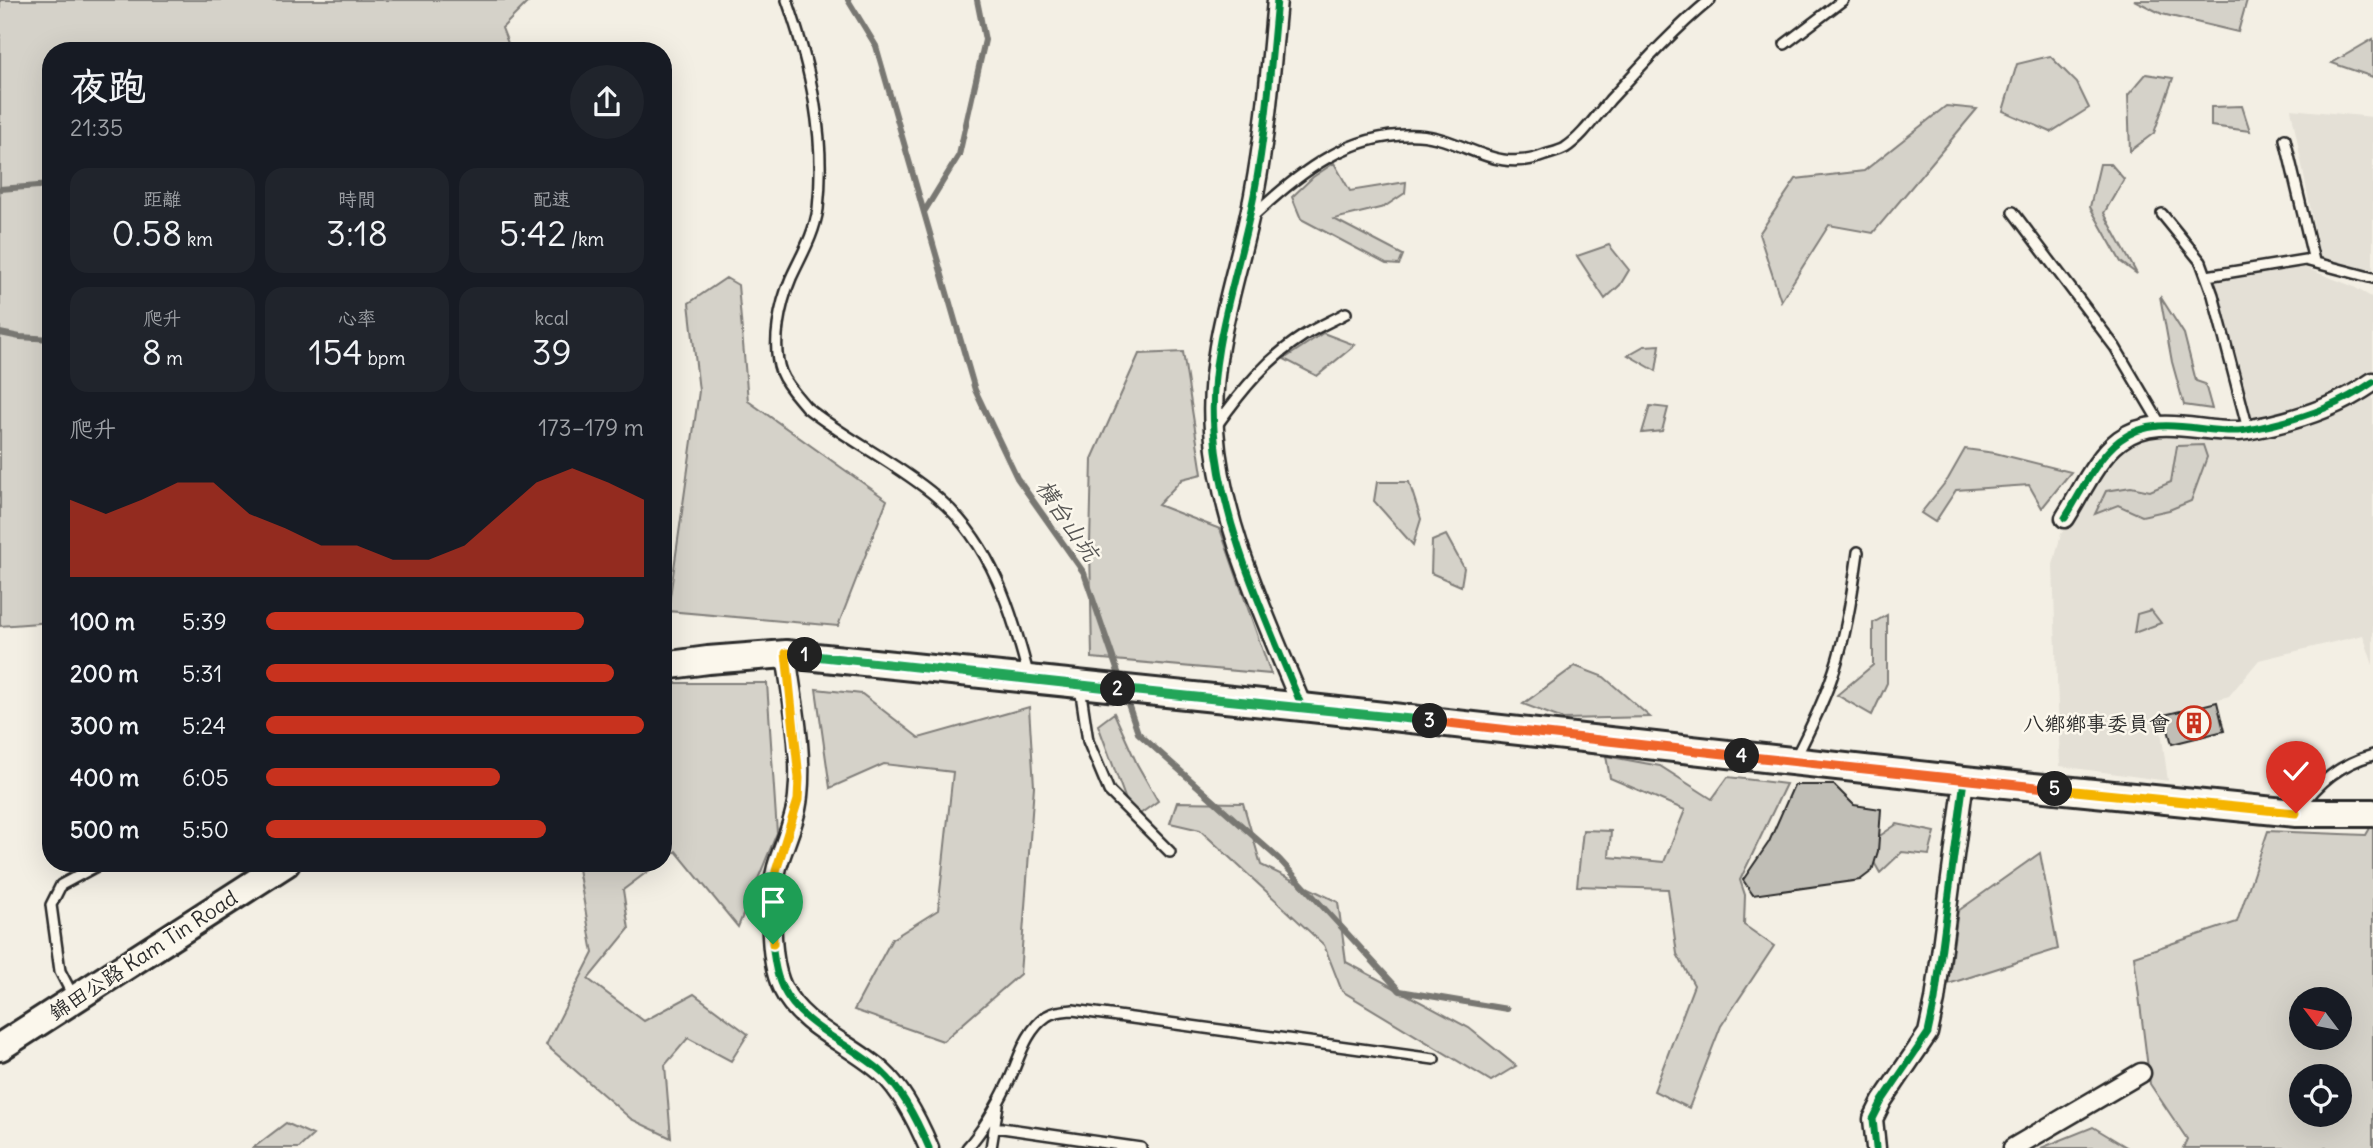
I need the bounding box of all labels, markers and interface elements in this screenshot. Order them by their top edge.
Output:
text: 夜跑 [70,63,146,110]
button: share [570,65,644,139]
text: 21:35 [70,113,123,142]
text: 距離 [143,187,181,211]
text: 時間 [338,187,376,211]
text: 配速 [533,187,571,211]
text: 0.58 [112,211,182,255]
text: 3:18 [326,211,388,255]
text: 5:42 [499,211,567,255]
text: km [182,227,213,251]
text: /km [567,227,604,251]
text: 爬升 [143,306,181,330]
text: 心率 [338,306,376,330]
text: kcal [535,306,569,330]
text: 8 [142,330,162,374]
text: 154 [309,330,363,374]
text: 39 [532,330,572,374]
text: m [162,346,183,370]
text: bpm [363,346,405,370]
text: 173–179 m [538,413,644,442]
text: 爬升 [70,414,116,443]
water label: 橫台山坑 [1030,474,1107,569]
text: 100 m [70,607,135,636]
text: 5:39 [182,607,227,636]
pin: 1 [788,638,822,672]
text: 1 [801,642,808,666]
text: 200 m [70,659,139,688]
text: 5:31 [182,659,222,688]
pin: 2 [1100,672,1136,706]
text: 2 [1112,676,1123,700]
pin: 3 [1412,704,1448,738]
building icon: 八鄉鄉事委員會 [2175,704,2213,742]
text: 3 [1424,708,1435,732]
place label: 八鄉鄉事委員會 [2023,710,2170,737]
text: 300 m [70,711,139,740]
text: 5:24 [182,711,226,740]
pin: 4 [1724,738,1760,774]
pin [2266,741,2326,813]
text: 4 [1736,743,1747,767]
icon: check [2277,752,2315,790]
text: 400 m [70,763,139,792]
text: 6:05 [182,763,229,792]
pin: 5 [2038,772,2072,806]
text: 5 [2049,776,2060,800]
text: 500 m [70,815,139,844]
text: 5:50 [182,815,229,844]
pin [743,872,803,944]
icon: arrive [754,883,792,921]
street label: 錦田公路 Kam Tin Road [44,884,242,1026]
north arrow [2289,987,2352,1050]
map controls [2289,987,2352,1127]
button: locate [2289,1064,2352,1127]

